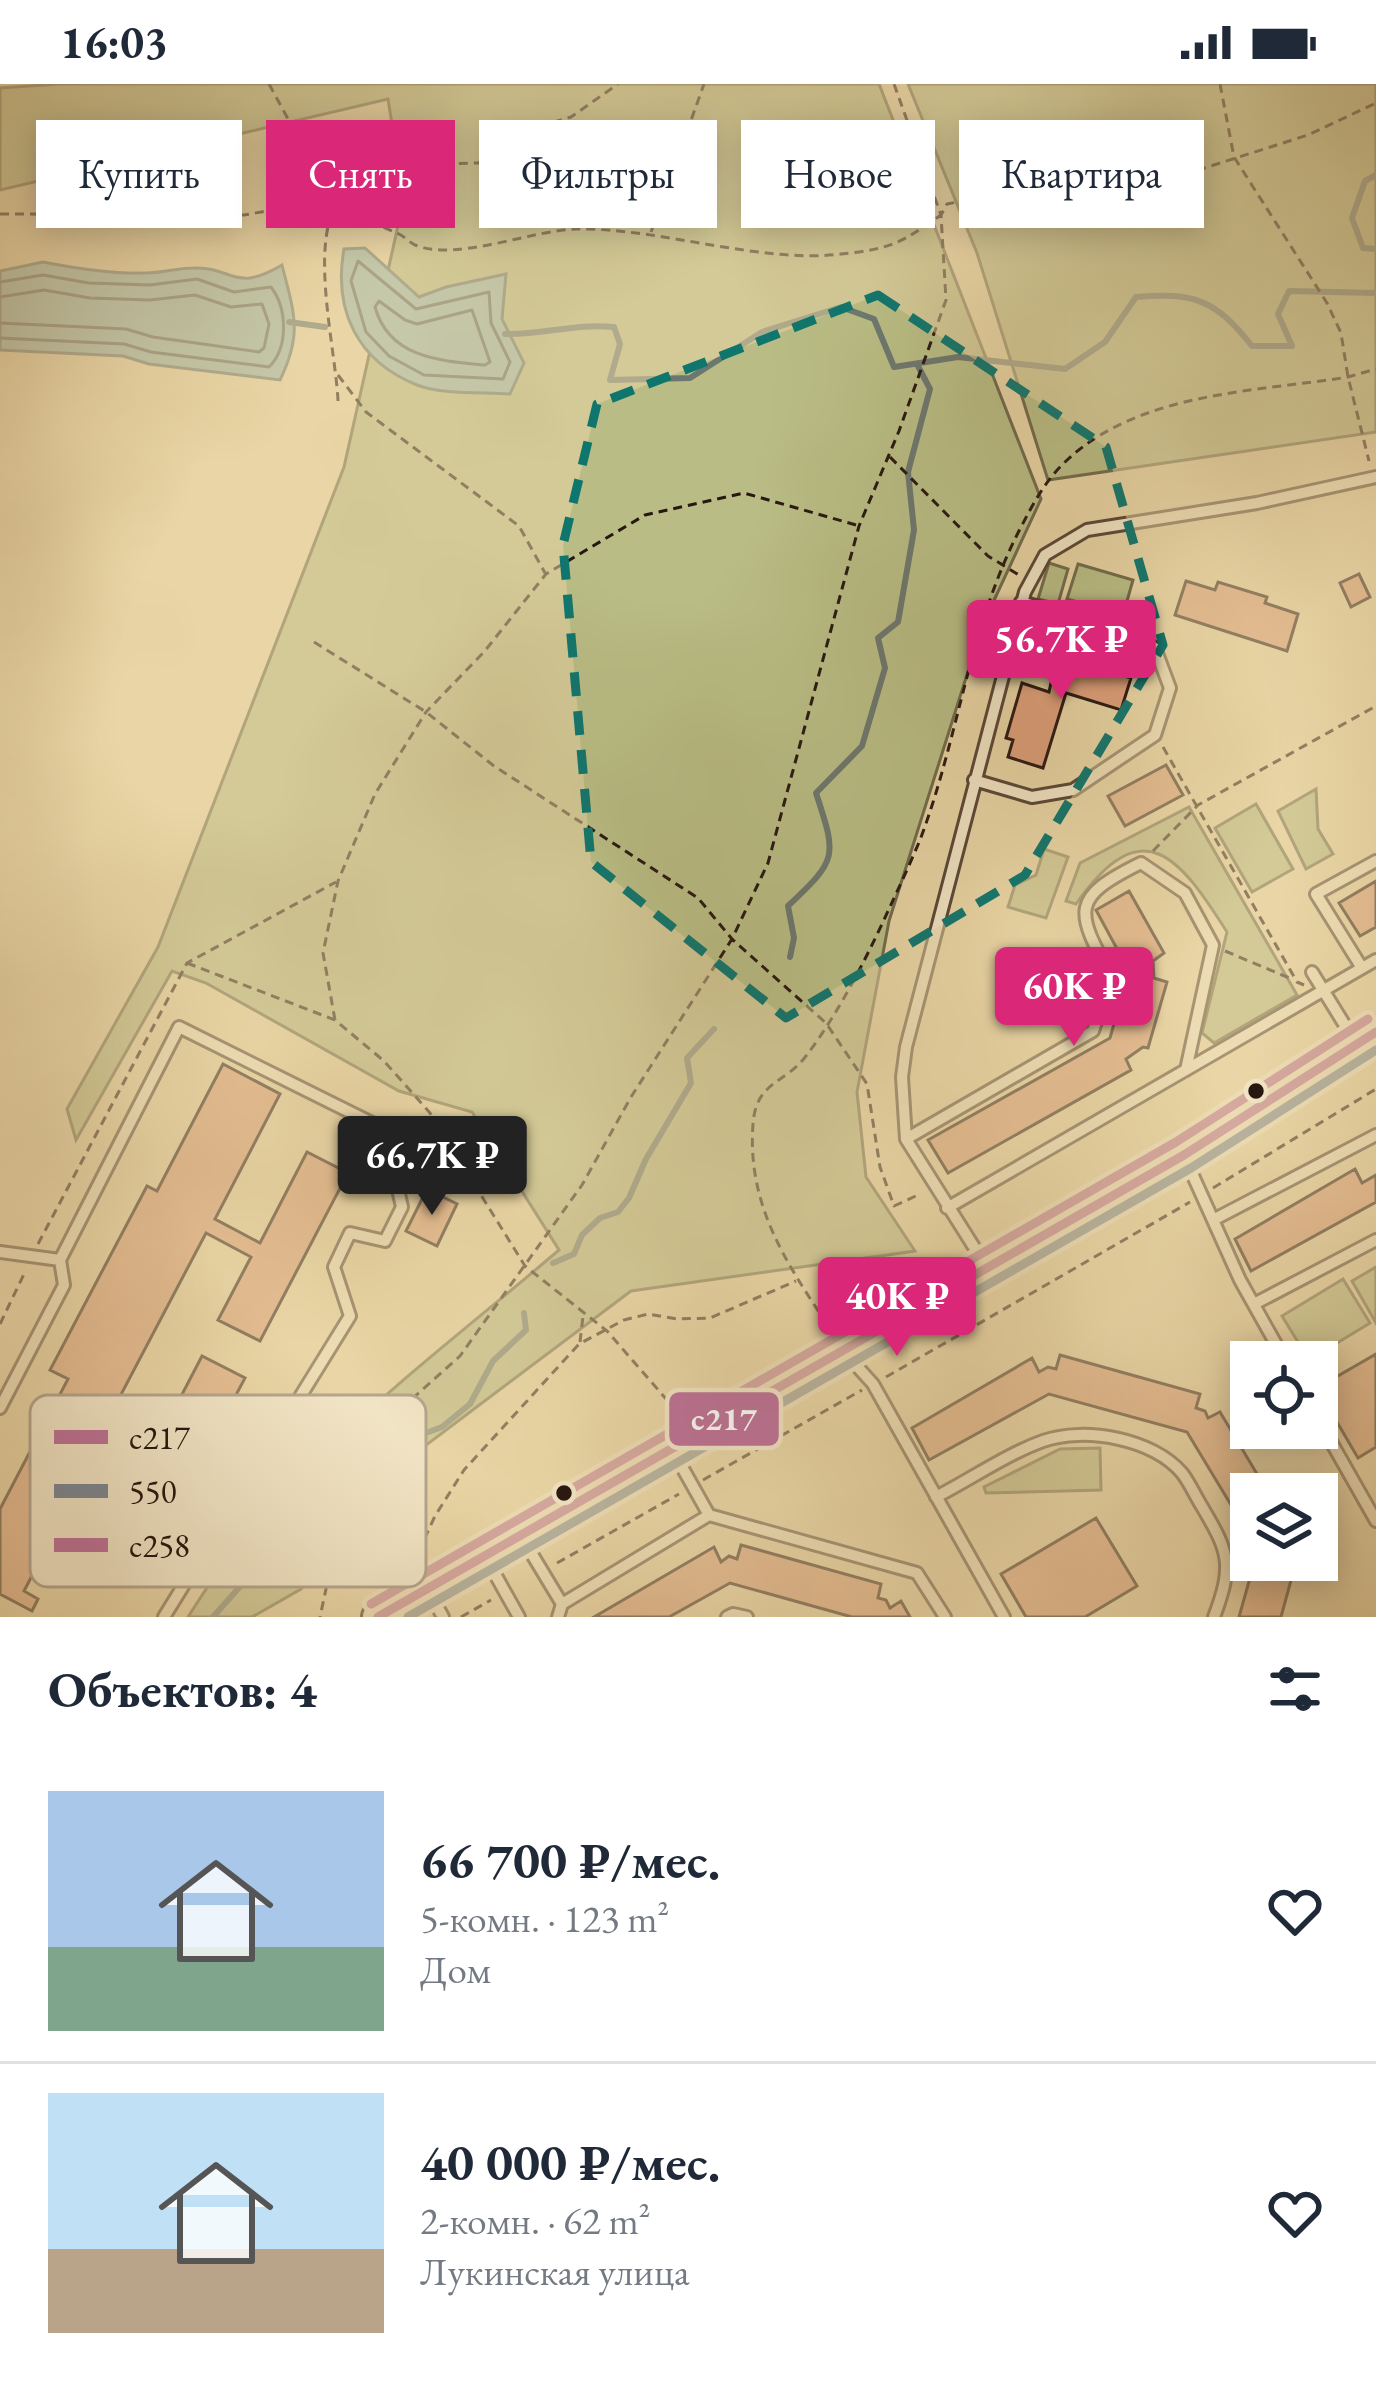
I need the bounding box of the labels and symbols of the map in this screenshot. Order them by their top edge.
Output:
pin: 56.7K ₽ [950,600,1172,702]
pin: 60K ₽ [990,947,1158,1049]
unlabelled marker [1245,1080,1267,1102]
pin: 66.7K ₽ [321,1116,543,1218]
pin: 40K ₽ [813,1257,981,1359]
line badge: с217 [667,1390,781,1448]
legend [30,1395,426,1587]
text: с217 [691,1397,758,1440]
text: с217 [129,1416,190,1459]
text: 550 [129,1470,177,1513]
unlabelled marker [553,1482,575,1504]
text: с258 [129,1524,190,1567]

